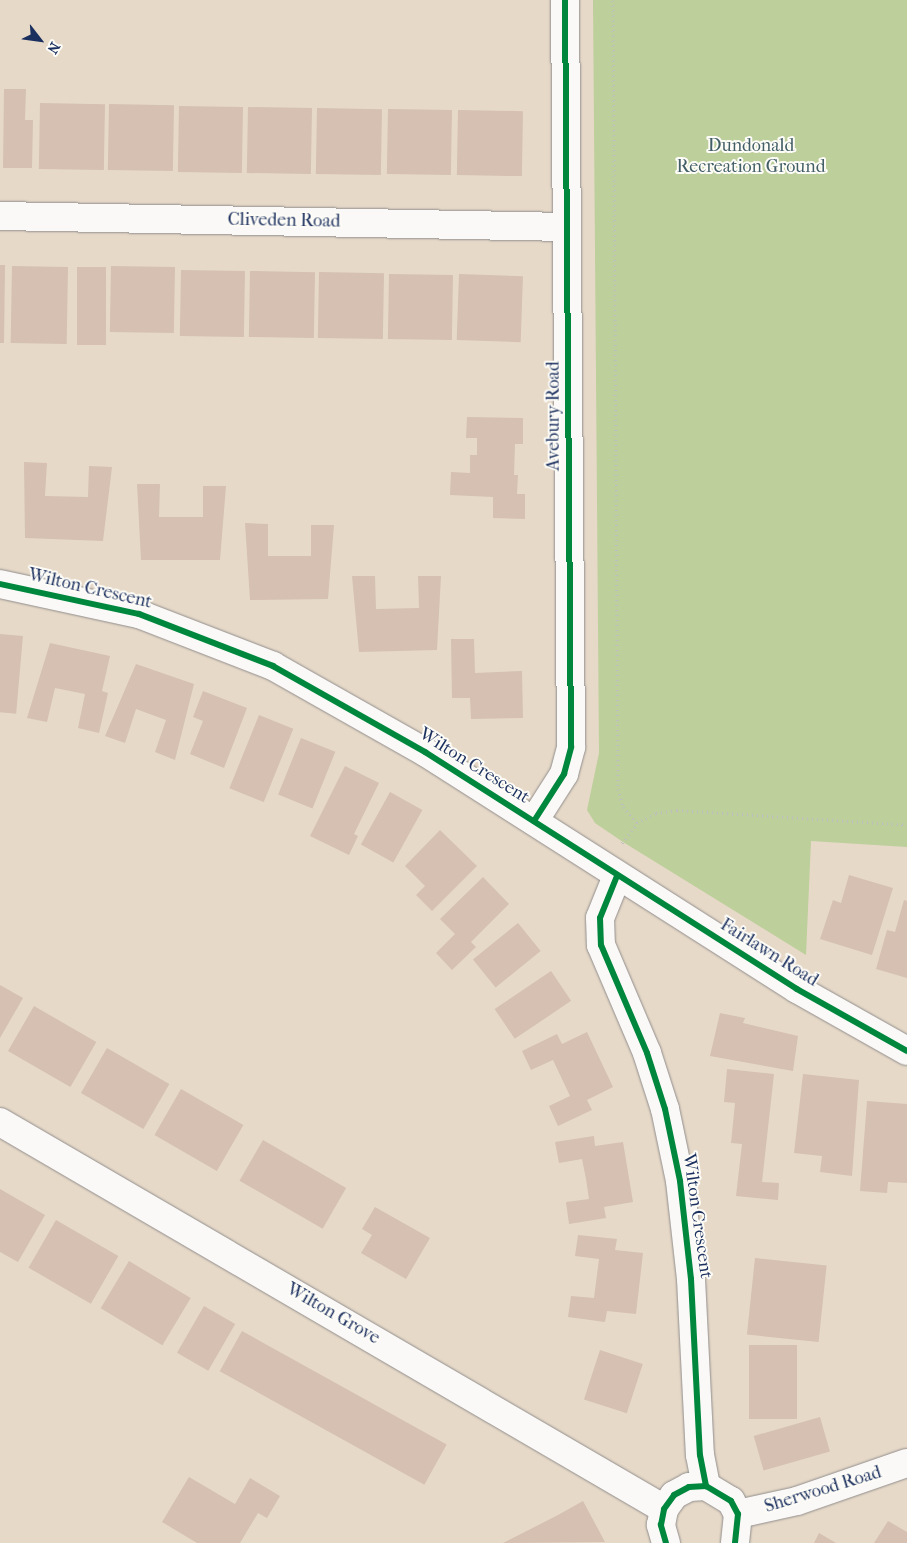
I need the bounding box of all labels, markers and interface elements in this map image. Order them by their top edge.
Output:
north arrow [15,15,65,65]
text: N [43,39,63,57]
park label: Dundonald Recreation Ground [677,136,825,178]
street label: Cliveden Road [227,209,341,233]
street label: Avebury Road [543,361,565,471]
street label: Wilton Crescent [26,564,154,614]
street label: Wilton Crescent [415,723,533,809]
street label: Fairlawn Road [716,914,822,992]
street label: Wilton Crescent [678,1152,716,1280]
street label: Wilton Grove [283,1279,383,1349]
street label: Sherwood Road [762,1462,884,1518]

